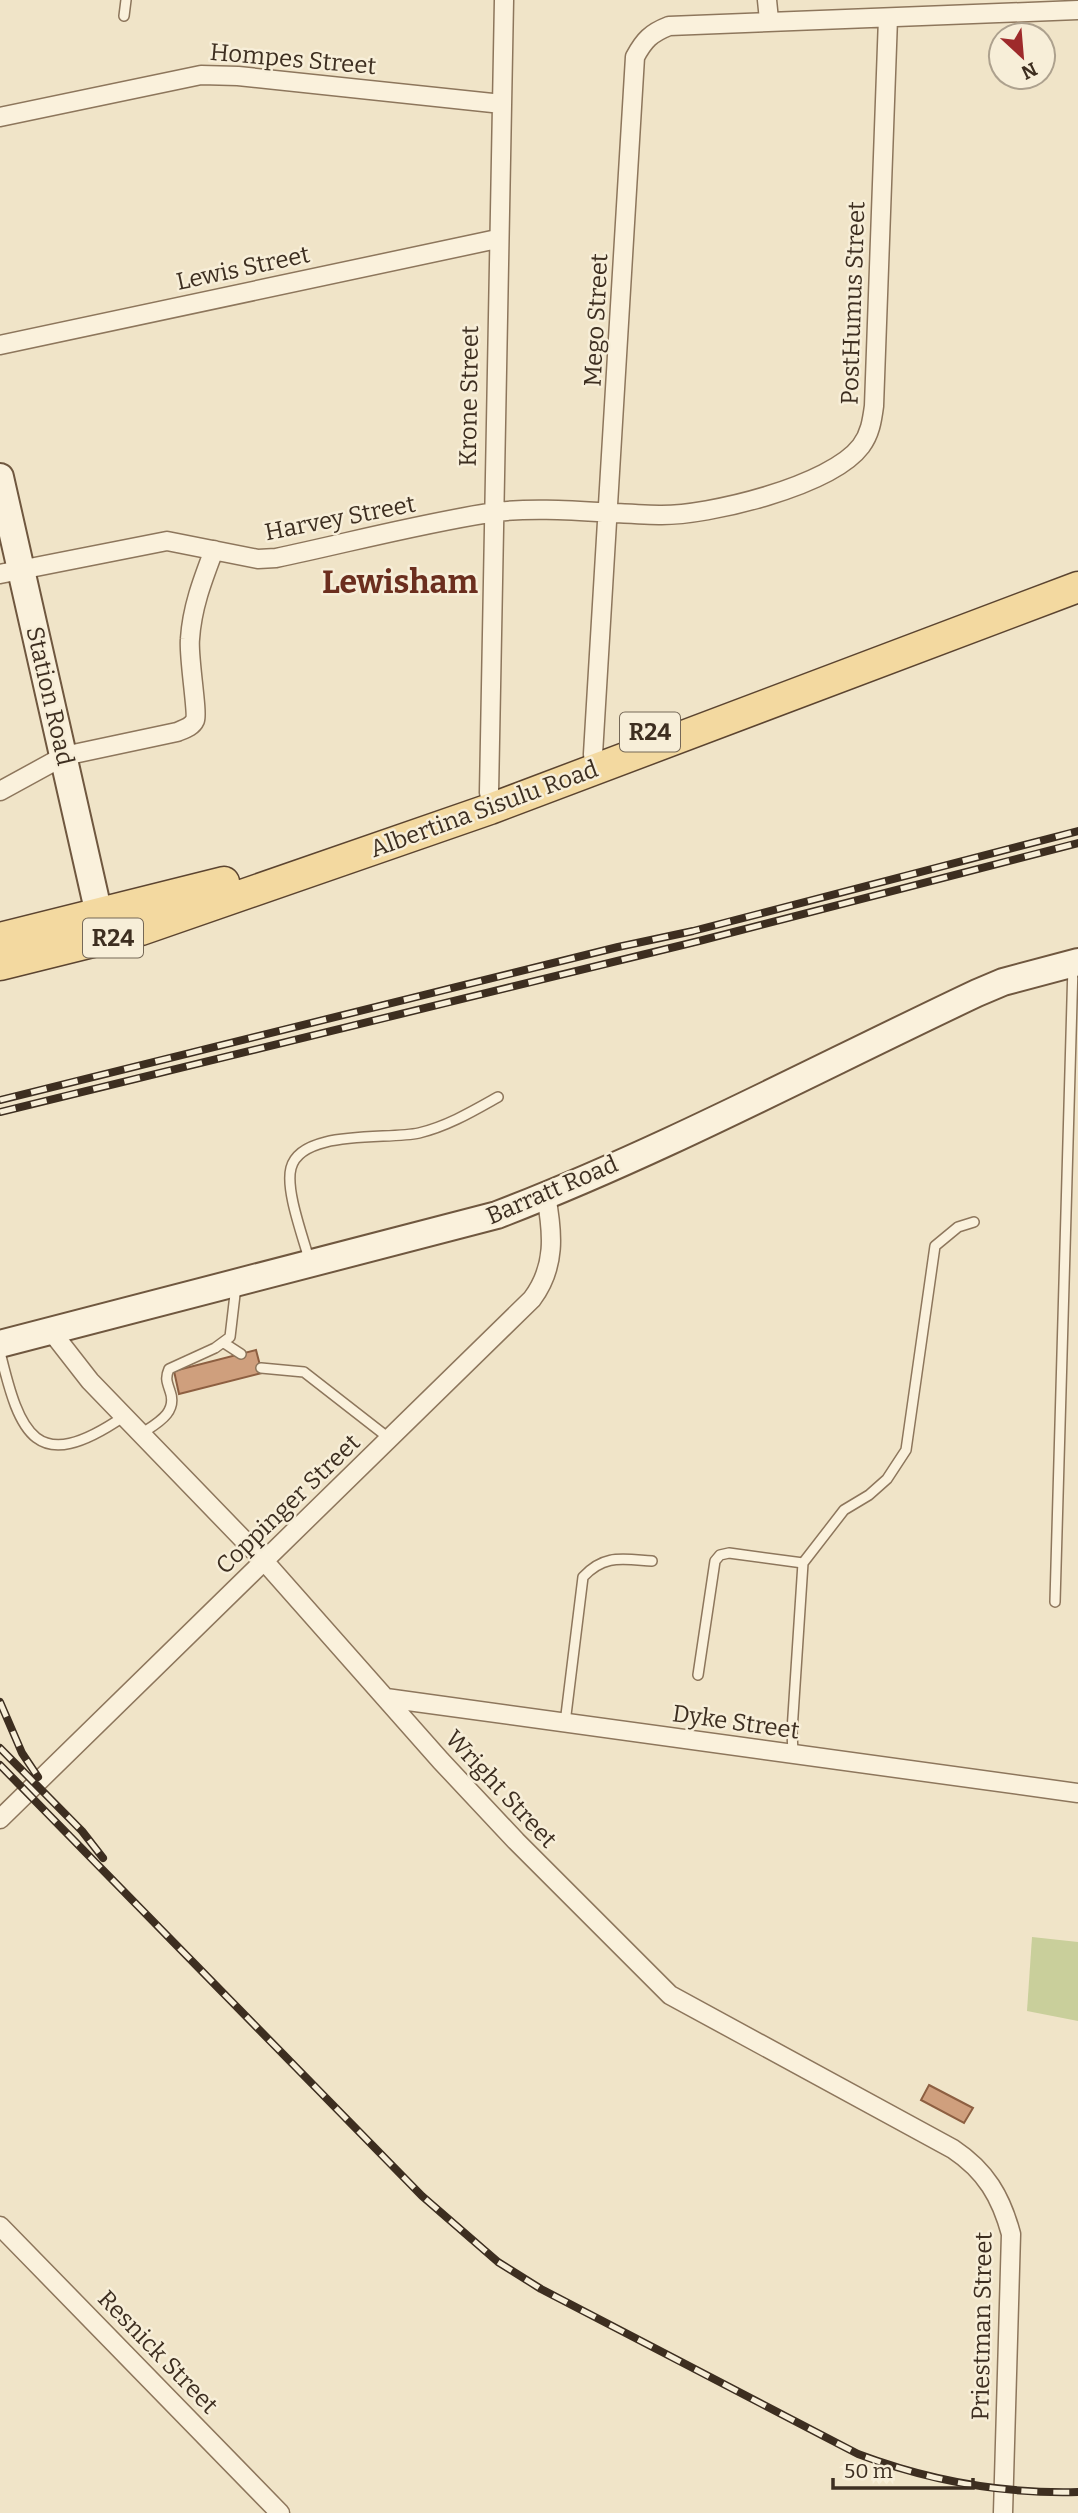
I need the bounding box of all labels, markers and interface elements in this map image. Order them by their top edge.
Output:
north arrow [987,21,1057,91]
street label: Hompes Street [209,38,378,80]
text: N [1017,57,1041,85]
street label: PostHumus Street [835,200,871,405]
street label: Lewis Street [174,240,313,296]
street label: Mego Street [579,252,613,387]
street label: Krone Street [454,325,484,467]
street label: Harvey Street [262,490,418,546]
district label: Lewisham [322,563,478,601]
street label: Station Road [20,624,80,768]
road number: R24 [620,712,680,752]
street label: Albertina Sisulu Road [366,755,602,863]
road number: R24 [83,918,143,958]
street label: Barratt Road [482,1150,622,1230]
street label: Coppinger Street [210,1428,366,1580]
street label: Dyke Street [671,1699,802,1745]
street label: Wright Street [440,1725,563,1854]
street label: Priestman Street [966,2231,998,2421]
street label: Resnick Street [92,2285,224,2420]
scale bar [833,2446,973,2490]
text: 50 m [844,2458,893,2484]

